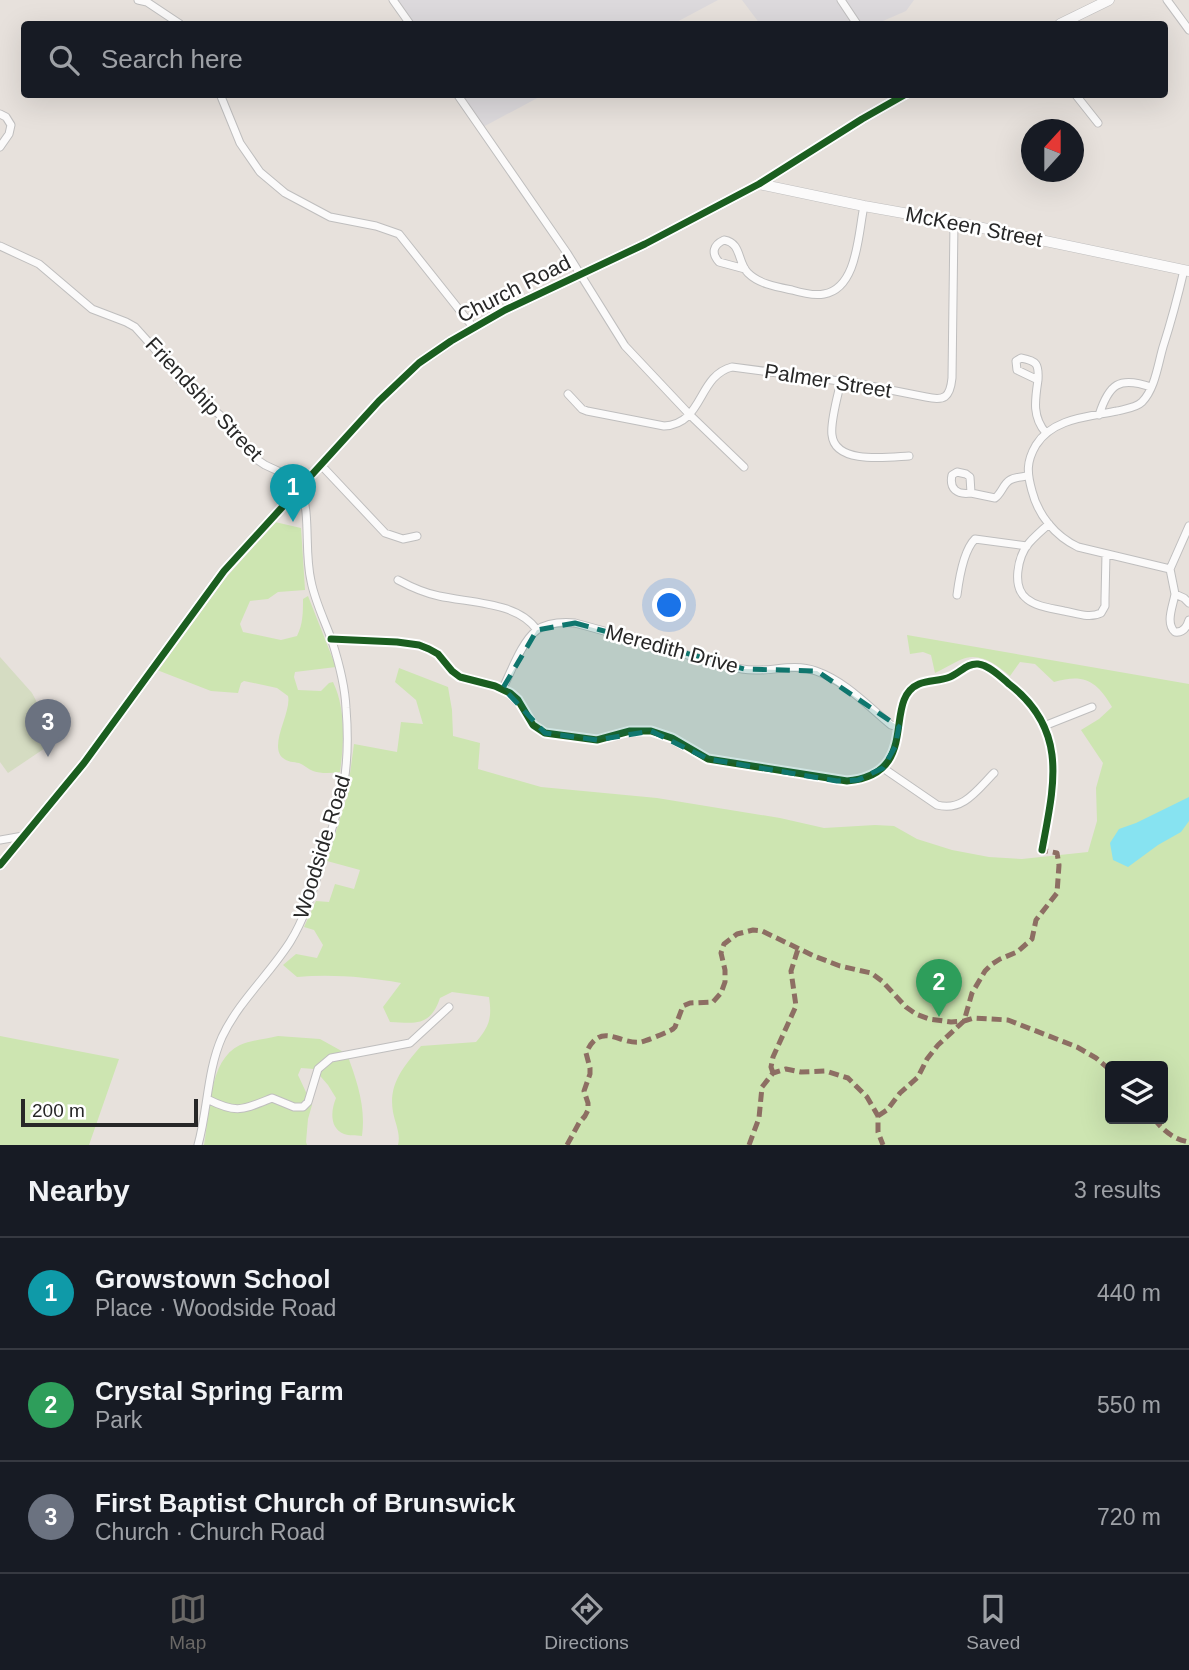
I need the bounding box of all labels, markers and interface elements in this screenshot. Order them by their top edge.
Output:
search box [21,21,1168,98]
icon: search [45,41,83,79]
text: Search here [101,44,243,74]
north arrow [1021,119,1084,182]
street label: McKeen Street [904,202,1045,251]
street label: Church Road [453,250,574,327]
street label: Friendship Street [141,332,267,465]
street label: Palmer Street [763,359,893,402]
pin: 1 [270,464,316,522]
your location [652,588,686,622]
street label: Meredith Drive [603,620,741,677]
pin: 3 [25,699,71,757]
street label: Woodside Road [289,772,354,921]
pin: 2 [916,959,962,1017]
map controls [1105,1061,1168,1124]
button: layers [1105,1061,1168,1124]
scale bar [21,1096,198,1128]
text: 200 m [32,1100,85,1121]
text: Nearby [28,1174,130,1207]
text: 3 results [1074,1177,1161,1203]
text: Growstown School [95,1264,330,1294]
text: 1 [45,1280,57,1306]
text: 440 m [1097,1280,1161,1306]
text: Place · Woodside Road [95,1295,336,1321]
text: Crystal Spring Farm [95,1376,344,1406]
text: 2 [45,1392,57,1418]
text: 550 m [1097,1392,1161,1418]
text: Park [95,1407,142,1433]
text: First Baptist Church of Brunswick [95,1488,515,1518]
text: 3 [45,1504,57,1530]
text: 720 m [1097,1504,1161,1530]
text: Church · Church Road [95,1519,325,1545]
tab: Map [169,1590,207,1654]
tab: Directions [544,1590,629,1654]
tab: Saved [966,1590,1020,1654]

